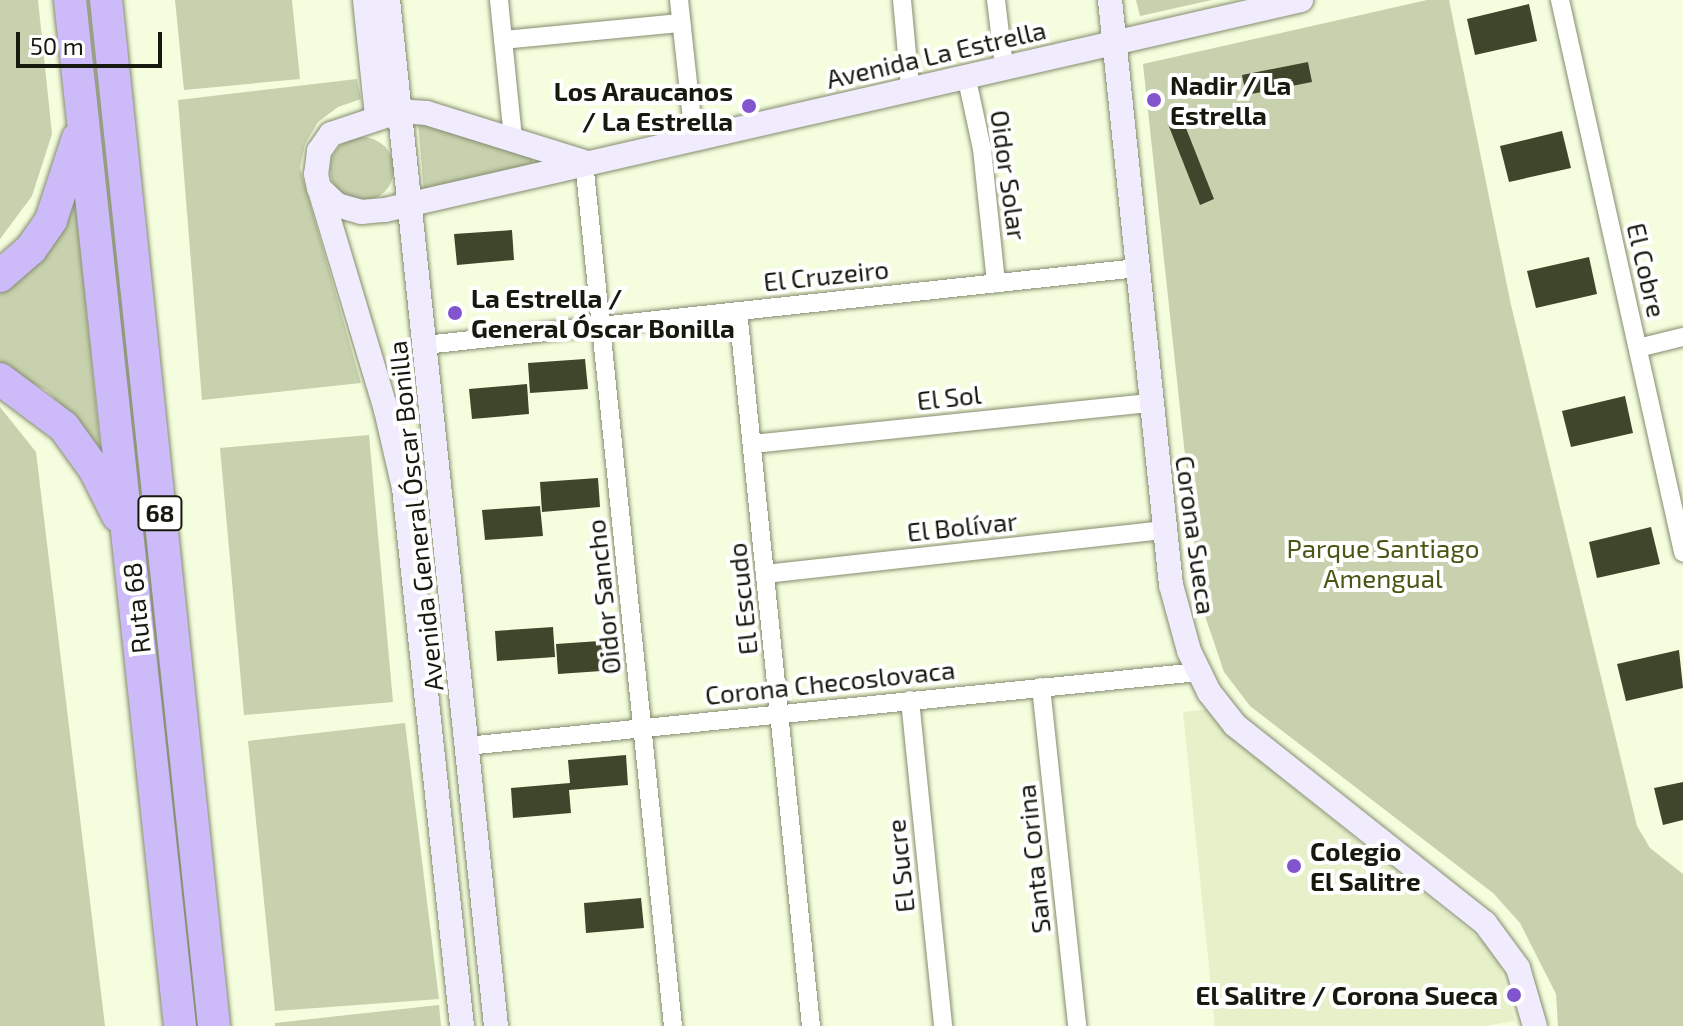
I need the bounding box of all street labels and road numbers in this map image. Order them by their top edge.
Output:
street label: Avenida La Estrella [823,14,1049,94]
street label: Oidor Solar [984,108,1034,242]
street label: El Cobre [1621,219,1673,321]
street label: El Cruzeiro [761,253,891,297]
street label: Avenida General Óscar Bonilla [381,339,449,693]
street label: El Sol [915,378,983,416]
street label: Corona Sueca [1169,454,1223,616]
road number: 68 [136,493,184,533]
street label: El Bolívar [905,505,1019,547]
street label: Oidor Sancho [579,518,627,676]
street label: El Escudo [721,541,763,657]
street label: Ruta 68 [116,561,156,655]
street label: Corona Checoslovaca [703,653,957,711]
street label: Santa Corina [1010,783,1056,935]
street label: El Sucre [880,818,920,914]

